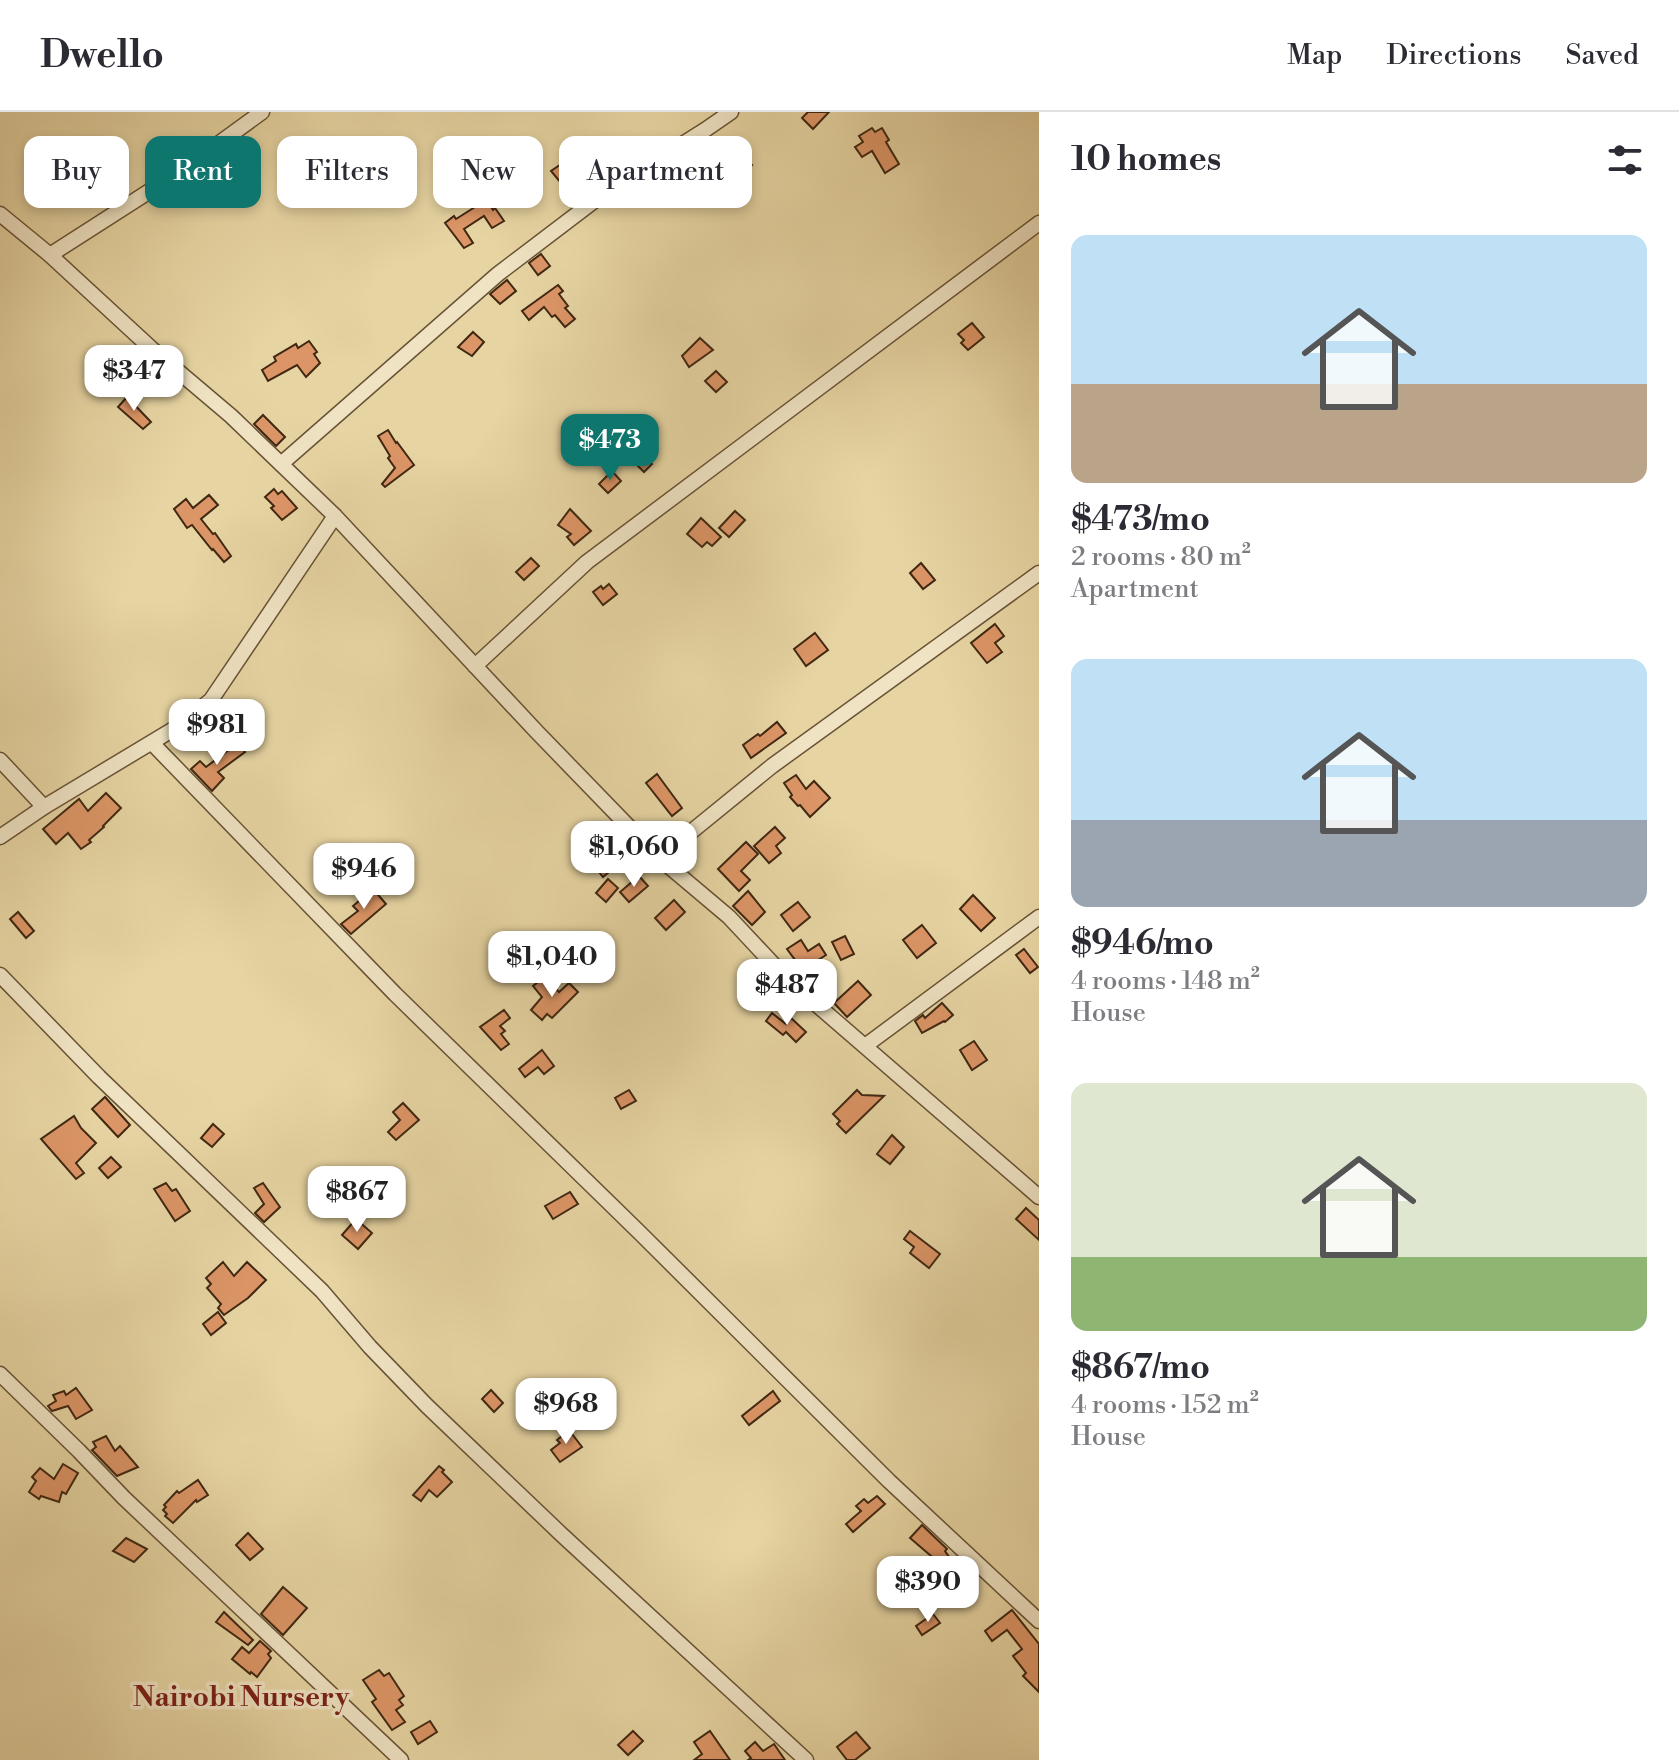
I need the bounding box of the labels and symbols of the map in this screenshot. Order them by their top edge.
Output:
pin: $347 [87,345,181,413]
pin: $473 [563,414,657,482]
pin: $981 [170,699,264,767]
pin: $1,060 [569,821,699,889]
pin: $946 [317,843,411,911]
pin: $1,040 [487,931,617,999]
pin: $487 [740,959,834,1027]
pin: $867 [310,1166,404,1234]
pin: $968 [519,1378,613,1446]
pin: $390 [881,1556,975,1624]
district label: Nairobi Nursery [133,1680,350,1715]

